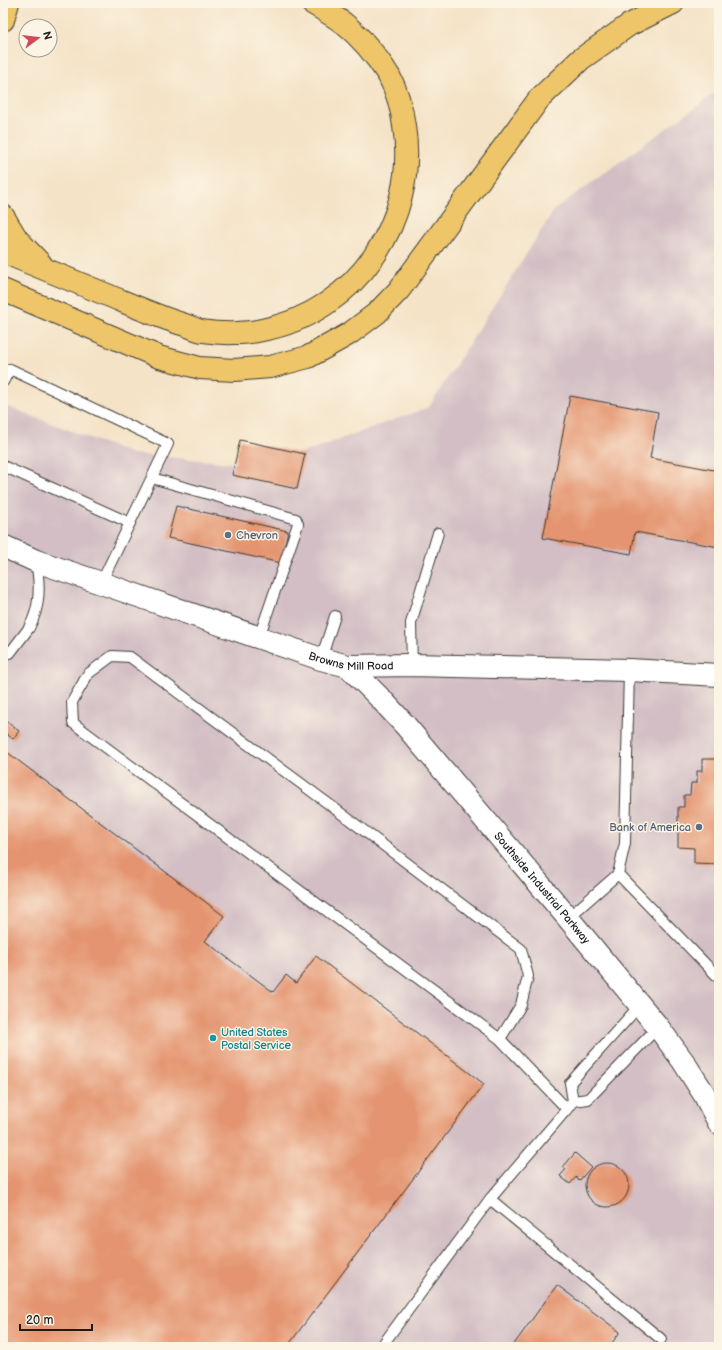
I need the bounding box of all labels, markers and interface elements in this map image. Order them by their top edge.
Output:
north arrow [18,18,58,58]
text: N [40,30,55,41]
place label: Chevron [236,529,278,542]
marker: Chevron [223,530,233,540]
street label: Browns Mill Road [307,649,394,673]
place label: Bank of America [609,821,691,834]
marker: Bank of America [694,822,704,832]
street label: Southside Industrial Parkway [492,829,593,946]
place label: United States Postal Service [221,1026,292,1052]
marker: United States Postal Service [208,1033,218,1043]
scale bar [20,1306,92,1332]
text: 20 m [26,1313,53,1328]

